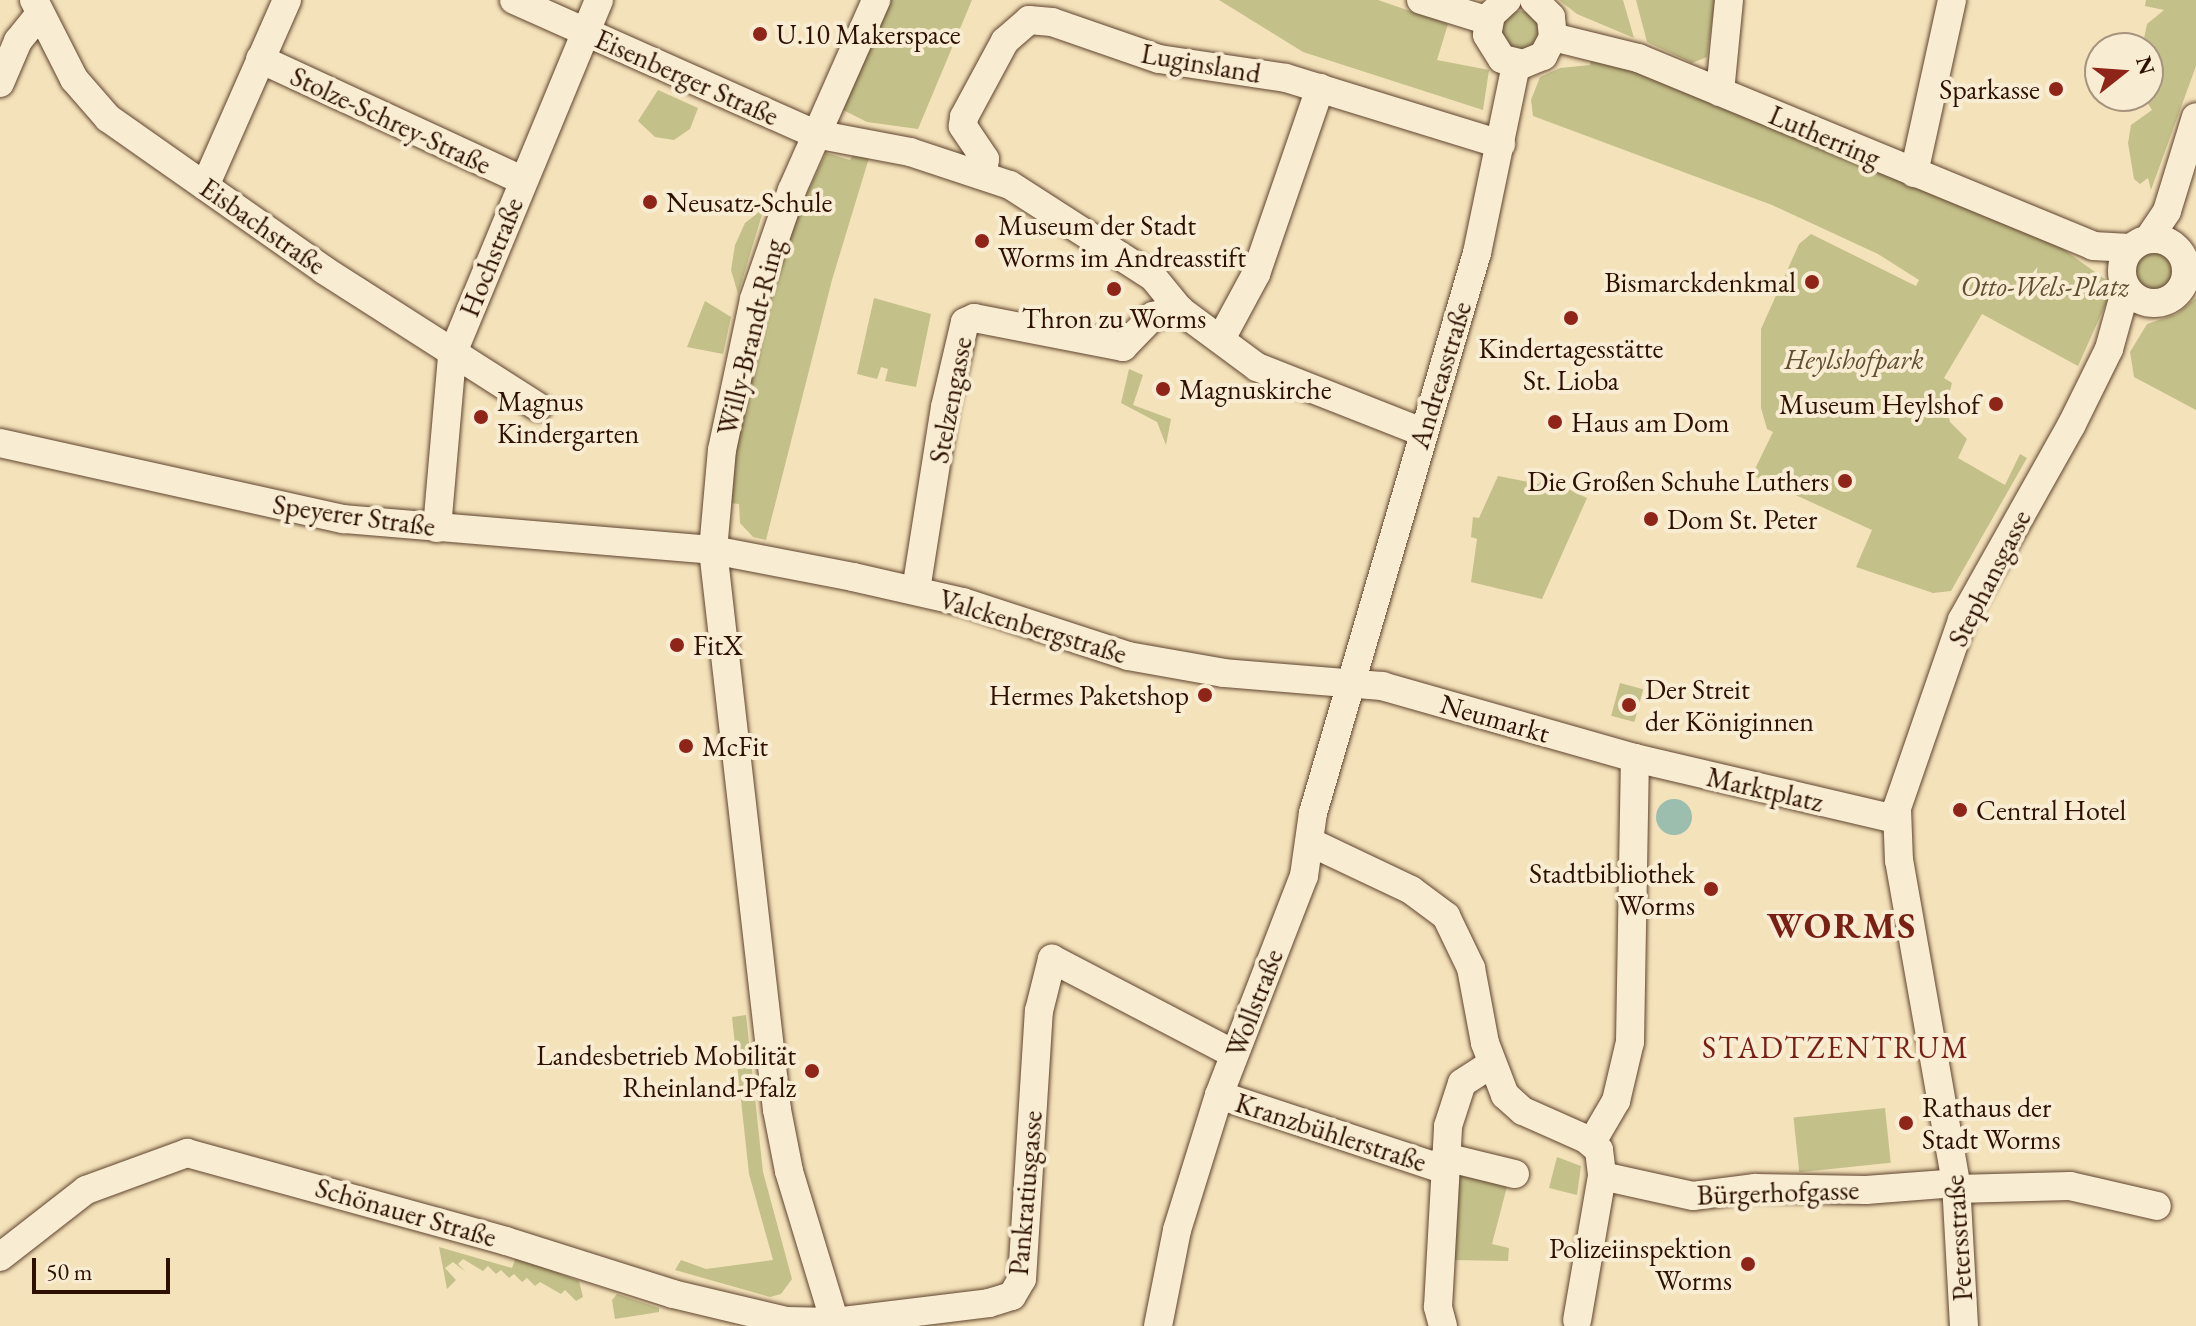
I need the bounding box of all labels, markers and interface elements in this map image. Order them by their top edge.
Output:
place label: U.10 Makerspace [776,17,961,51]
street label: Eisenberger Straße [590,21,784,133]
marker: U.10 Makerspace [751,25,769,43]
north arrow [2084,32,2164,112]
street label: Luginsland [1139,36,1263,90]
text: N [2129,53,2162,78]
street label: Stolze-Schrey-Straße [285,59,497,181]
place label: Sparkasse [1939,72,2040,106]
marker: Sparkasse [2047,80,2065,98]
street label: Lutherring [1764,98,1886,174]
street label: Eisbachstraße [194,170,332,282]
place label: Neusatz-Schule [666,185,832,219]
street label: Hochstraße [452,192,530,322]
marker: Neusatz-Schule [641,193,659,211]
place label: Museum der Stadt Worms im Andreasstift [998,208,1246,274]
marker: Museum der Stadt Worms im Andreasstift [973,232,991,250]
street label: Willy-Brandt-Ring [709,235,791,439]
place label: Bismarckdenkmal [1604,265,1796,299]
park label: Otto-Wels-Platz [1960,269,2130,303]
marker: Bismarckdenkmal [1803,273,1821,291]
marker: Thron zu Worms [1105,280,1123,298]
street label: Andreasstraße [1402,297,1478,453]
place label: Thron zu Worms [1022,301,1206,335]
marker: Kindertagesstätte St. Lioba [1562,309,1580,327]
place label: Kindertagesstätte St. Lioba [1479,331,1663,397]
street label: Stelzengasse [921,334,979,466]
park label: Heylshofpark [1784,342,1924,376]
place label: Magnuskirche [1179,372,1332,406]
marker: Magnuskirche [1154,380,1172,398]
place label: Magnus Kindergarten [497,384,639,450]
place label: Museum Heylshof [1779,387,1980,421]
marker: Museum Heylshof [1987,395,2005,413]
place label: Haus am Dom [1571,405,1730,439]
marker: Magnus Kindergarten [472,408,490,426]
marker: Haus am Dom [1546,413,1564,431]
place label: Die Großen Schuhe Luthers [1527,464,1829,498]
marker: Die Großen Schuhe Luthers [1836,472,1854,490]
street label: Speyerer Straße [271,487,437,543]
place label: Dom St. Peter [1667,502,1817,536]
street label: Stephansgasse [1940,504,2038,652]
marker: Dom St. Peter [1642,510,1660,528]
street label: Valckenbergstraße [935,582,1131,670]
place label: FitX [693,628,743,662]
marker: FitX [668,636,686,654]
place label: Der Streit der Königinnen [1645,672,1814,738]
place label: Hermes Paketshop [989,678,1189,712]
marker: Hermes Paketshop [1196,686,1214,704]
street label: Neumarkt [1436,686,1554,750]
marker: Der Streit der Königinnen [1620,696,1638,714]
place label: McFit [702,729,768,763]
marker: McFit [677,737,695,755]
street label: Marktplatz [1704,759,1826,819]
place label: Central Hotel [1976,793,2126,827]
marker: Central Hotel [1951,801,1969,819]
place label: Stadtbibliothek Worms [1529,856,1695,922]
marker: Stadtbibliothek Worms [1702,880,1720,898]
district label: WORMS [1767,904,1917,948]
street label: Wollstraße [1218,944,1290,1062]
district label: STADTZENTRUM [1702,1030,1970,1066]
place label: Landesbetrieb Mobilität Rheinland-Pfalz [536,1038,796,1104]
marker: Landesbetrieb Mobilität Rheinland-Pfalz [803,1062,821,1080]
street label: Kranzbühlerstraße [1231,1085,1431,1179]
place label: Rathaus der Stadt Worms [1922,1090,2060,1156]
street label: Pankratiusgasse [1001,1109,1049,1277]
marker: Rathaus der Stadt Worms [1897,1114,1915,1132]
street label: Schönauer Straße [312,1170,500,1254]
street label: Bürgerhofgasse [1696,1172,1860,1212]
street label: Petersstraße [1937,1174,1979,1302]
place label: Polizeiinspektion Worms [1549,1231,1732,1297]
scale bar [36,1242,174,1292]
marker: Polizeiinspektion Worms [1739,1255,1757,1273]
text: 50 m [46,1256,93,1287]

